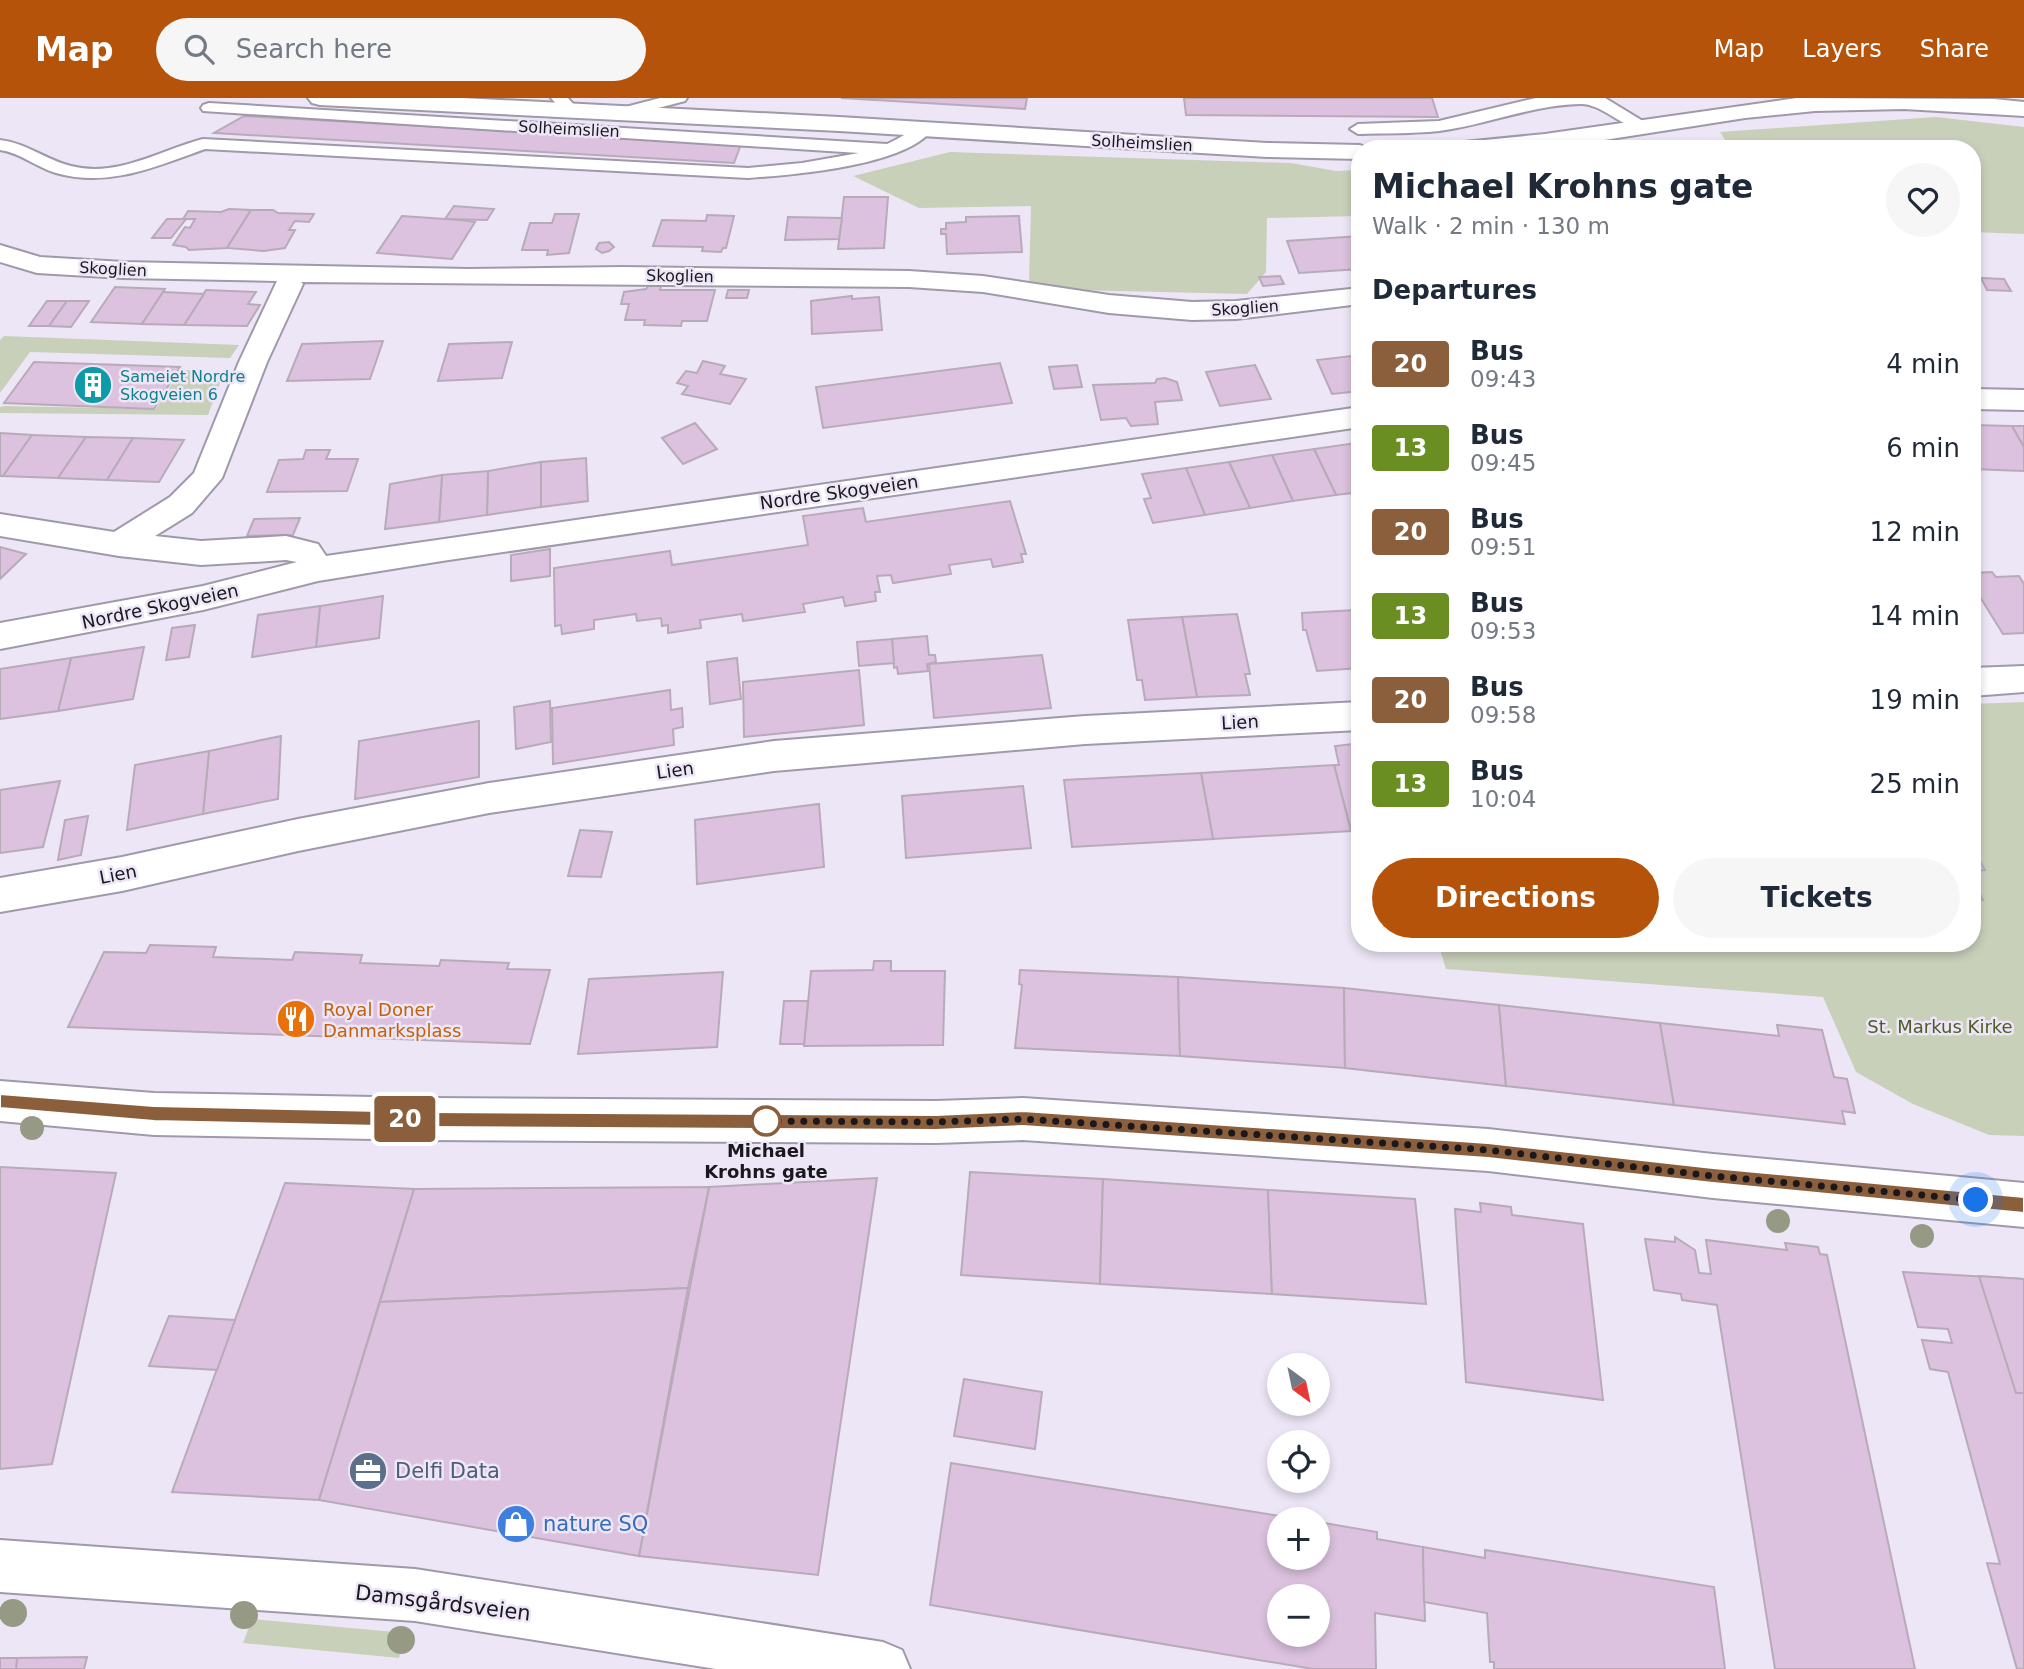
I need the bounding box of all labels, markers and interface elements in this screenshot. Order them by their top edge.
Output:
search box [156,18,646,81]
text: Map [35,30,114,69]
icon: search [180,30,218,68]
text: Search here [236,34,392,64]
text: Map [1714,35,1764,63]
text: Layers [1802,35,1882,63]
text: Share [1920,35,1989,63]
street label: Solheimslien [518,117,620,141]
street label: Solheimslien [1091,131,1193,155]
button: heart [1886,163,1960,237]
text: Michael Krohns gate [1372,167,1753,206]
text: Walk · 2 min · 130 m [1372,213,1610,239]
street label: Skoglien [79,258,147,280]
street label: Skoglien [646,266,714,286]
text: Departures [1372,275,1537,305]
street label: Skoglien [1211,296,1279,320]
text: Bus [1470,336,1524,366]
text: 4 min [1886,349,1960,379]
text: 20 [1394,350,1427,378]
building icon: Sameiet Nordre Skogveien 6 [72,364,114,406]
text: 09:43 [1470,366,1536,392]
place label: Sameiet Nordre Skogveien 6 [120,367,245,404]
text: Bus [1470,420,1524,450]
text: 6 min [1886,433,1960,463]
text: 13 [1394,434,1427,462]
text: 09:45 [1470,450,1536,476]
street label: Nordre Skogveien [758,470,920,514]
text: Bus [1470,504,1524,534]
text: 12 min [1870,517,1960,547]
text: 20 [1394,518,1427,546]
text: 09:51 [1470,534,1536,560]
street label: Nordre Skogveien [80,579,240,633]
text: Bus [1470,588,1524,618]
text: 14 min [1870,601,1960,631]
text: 13 [1394,602,1427,630]
text: 09:53 [1470,618,1536,644]
text: Bus [1470,672,1524,702]
text: 19 min [1870,685,1960,715]
text: 20 [1394,686,1427,714]
text: 09:58 [1470,702,1536,728]
street label: Lien [1221,711,1259,733]
text: Bus [1470,756,1524,786]
street label: Lien [655,757,695,783]
text: 25 min [1870,769,1960,799]
text: 13 [1394,770,1427,798]
text: 10:04 [1470,786,1536,812]
button: Directions [1372,858,1659,938]
button: Tickets [1673,858,1960,938]
street label: Lien [98,860,138,888]
restaurant icon: Royal Doner Danmarksplass [275,998,317,1040]
place label: Royal Doner Danmarksplass [323,999,461,1041]
park label: St. Markus Kirke [1867,1016,2013,1037]
line badge: 20 [374,1096,436,1142]
text: 20 [388,1105,422,1133]
marker: Michael Krohns gate [751,1106,781,1136]
place label: Michael Krohns gate [704,1140,828,1182]
your location [1958,1182,1993,1217]
north arrow [1267,1353,1330,1416]
map controls [1267,1353,1330,1647]
button: locate [1267,1430,1330,1493]
office icon: Delfi Data [347,1450,389,1492]
place label: Delfi Data [395,1459,500,1483]
shop icon: nature SQ [495,1503,537,1545]
button: + [1267,1507,1330,1570]
place label: nature SQ [543,1512,648,1536]
street label: Damsgårdsveien [354,1579,532,1626]
button: − [1267,1584,1330,1647]

